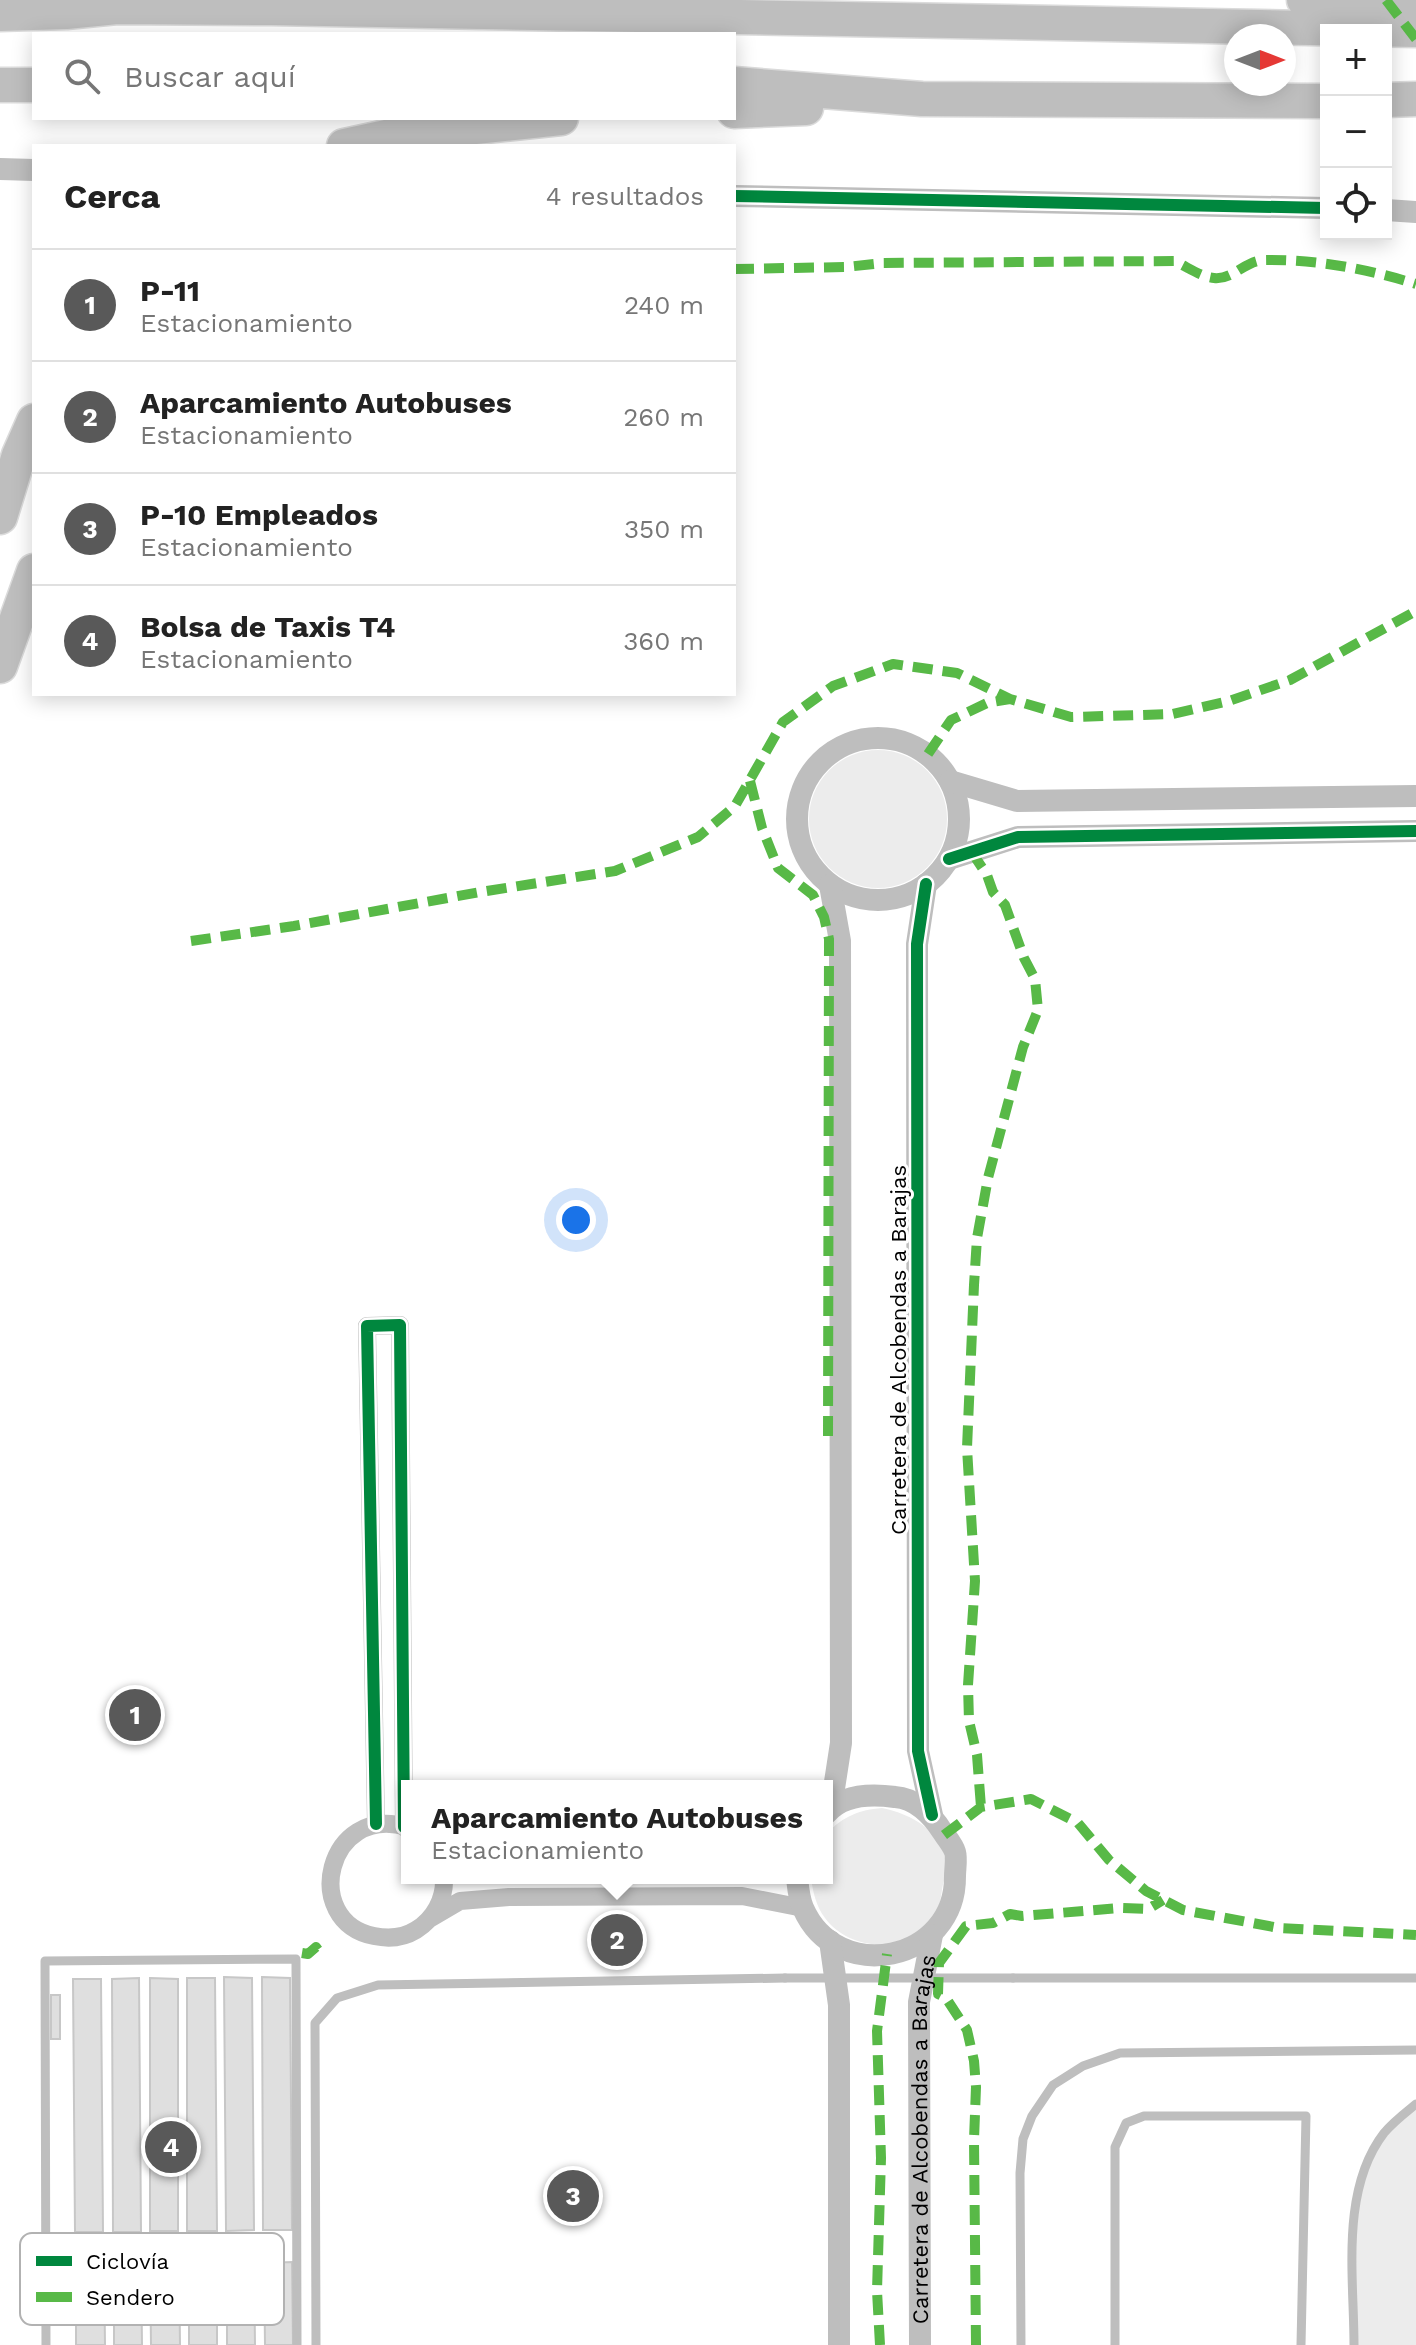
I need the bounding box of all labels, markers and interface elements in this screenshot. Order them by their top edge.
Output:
north arrow [1224,24,1296,96]
map controls [1320,24,1392,240]
button: + [1320,24,1392,96]
search box [32,32,736,120]
icon: search [60,54,104,98]
text: Buscar aquí [124,59,296,94]
button: − [1320,96,1392,168]
button: locate [1320,168,1392,240]
text: Cerca [64,176,160,216]
text: 4 resultados [546,181,704,211]
text: P-11 [140,273,200,308]
text: 1 [84,290,96,320]
text: 240 m [624,290,704,320]
text: Estacionamiento [140,308,353,338]
text: Aparcamiento Autobuses [140,385,512,420]
text: 2 [82,402,98,432]
text: 260 m [623,402,704,432]
text: Estacionamiento [140,420,353,450]
text: P-10 Empleados [140,497,378,532]
text: 3 [82,514,98,544]
text: 350 m [624,514,704,544]
text: Estacionamiento [140,532,353,562]
text: Bolsa de Taxis T4 [140,609,395,644]
text: 4 [82,626,98,656]
text: 360 m [623,626,704,656]
text: Estacionamiento [140,644,353,674]
street label: Carretera de Alcobendas a Barajas [886,1165,911,1535]
your location [556,1200,596,1240]
pin: 1 [109,1685,161,1745]
popup [401,1780,833,1884]
text: Aparcamiento Autobuses [431,1800,803,1835]
text: Estacionamiento [431,1835,644,1865]
pin: 2 [591,1910,643,1970]
street label: Carretera de Alcobendas a Barajas [906,1952,940,2324]
pin: 4 [145,2117,197,2177]
pin: 3 [547,2166,599,2226]
legend [20,2233,284,2325]
text: Ciclovía [86,2249,169,2274]
text: Sendero [86,2285,175,2310]

